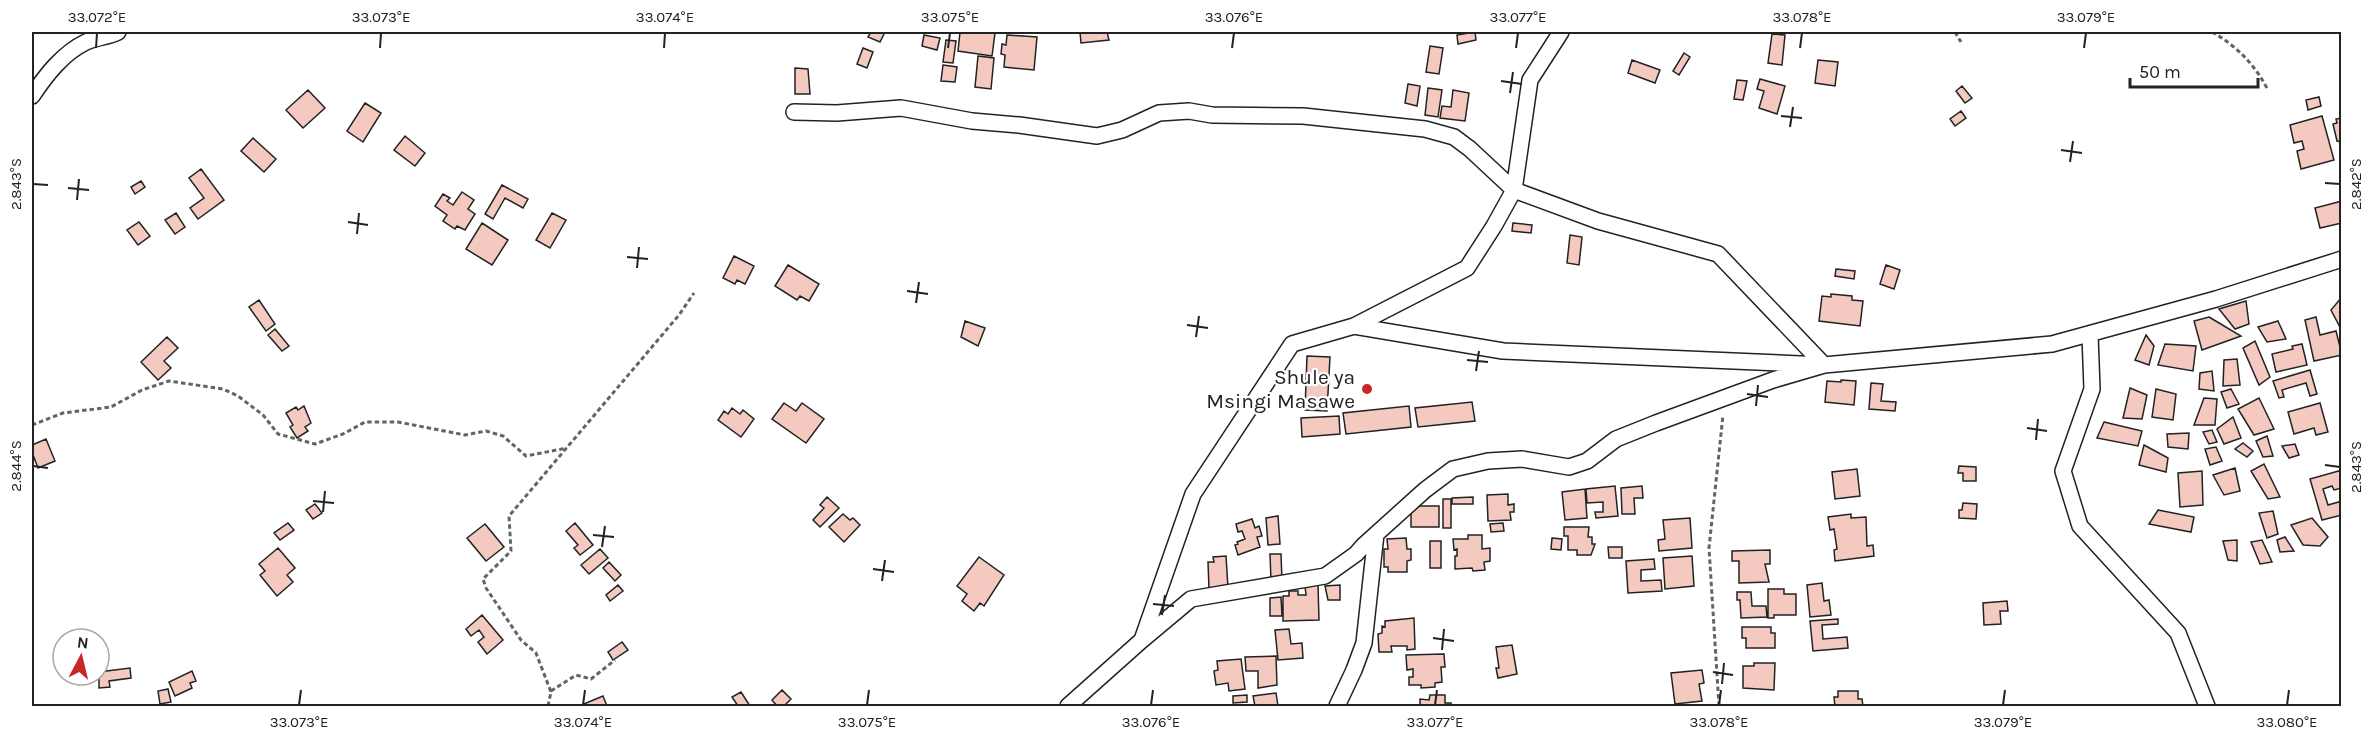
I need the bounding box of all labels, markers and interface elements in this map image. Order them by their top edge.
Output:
text: 33.072°E [68,8,126,26]
text: 33.073°E [352,8,410,26]
text: 33.074°E [636,8,694,26]
text: 33.075°E [921,8,979,26]
text: 33.076°E [1205,8,1263,26]
text: 33.077°E [1490,8,1546,26]
text: 33.078°E [1772,8,1832,26]
text: 33.079°E [2057,8,2115,26]
scale bar [2130,51,2258,89]
text: 50 m [2139,61,2181,83]
text: 2.843°S [7,158,25,210]
text: 2.842°S [2347,158,2365,210]
place label: Shule ya Msingi Masawe [1206,365,1355,413]
marker: Shule ya Msingi Masawe [1360,382,1374,396]
text: 2.844°S [7,440,25,492]
text: 2.843°S [2347,441,2365,493]
north arrow [51,627,111,687]
text: N [76,632,90,653]
text: 33.073°E [270,713,328,731]
text: 33.074°E [554,713,612,731]
text: 33.075°E [838,713,896,731]
text: 33.076°E [1122,713,1180,731]
text: 33.077°E [1407,713,1463,731]
text: 33.078°E [1689,713,1749,731]
text: 33.079°E [1974,713,2032,731]
text: 33.080°E [2257,713,2317,731]

